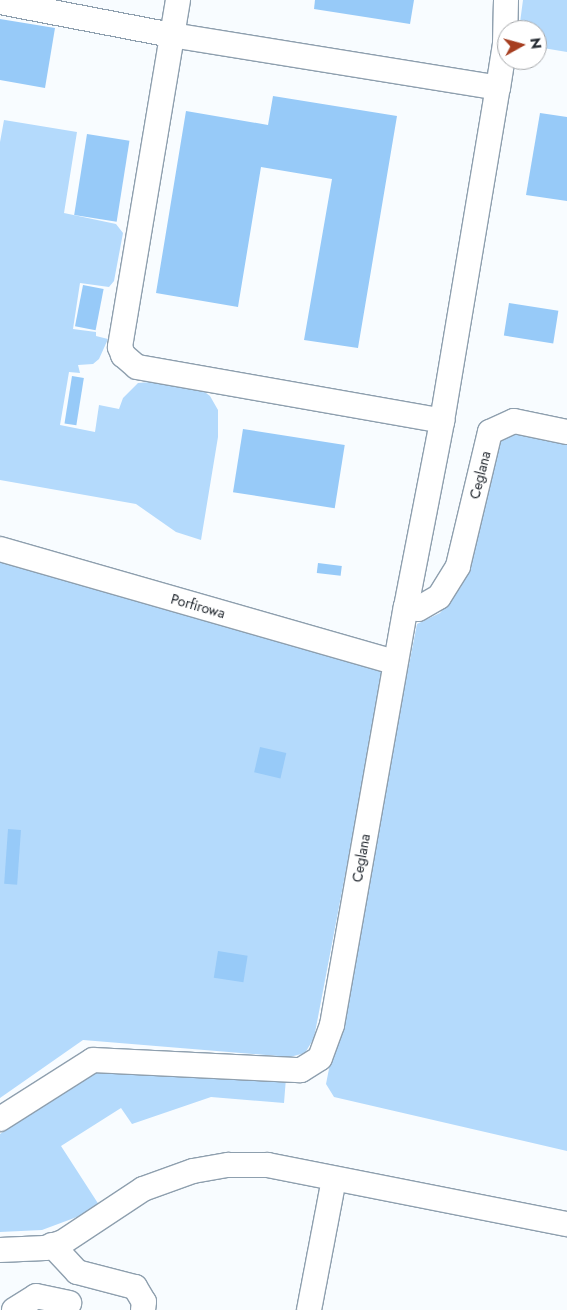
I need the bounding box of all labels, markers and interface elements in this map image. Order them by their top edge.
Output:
north arrow [497,20,547,70]
text: N [525,37,546,50]
street label: Ceglana [466,449,494,501]
street label: Porfirowa [169,590,227,622]
street label: Ceglana [348,833,374,883]

